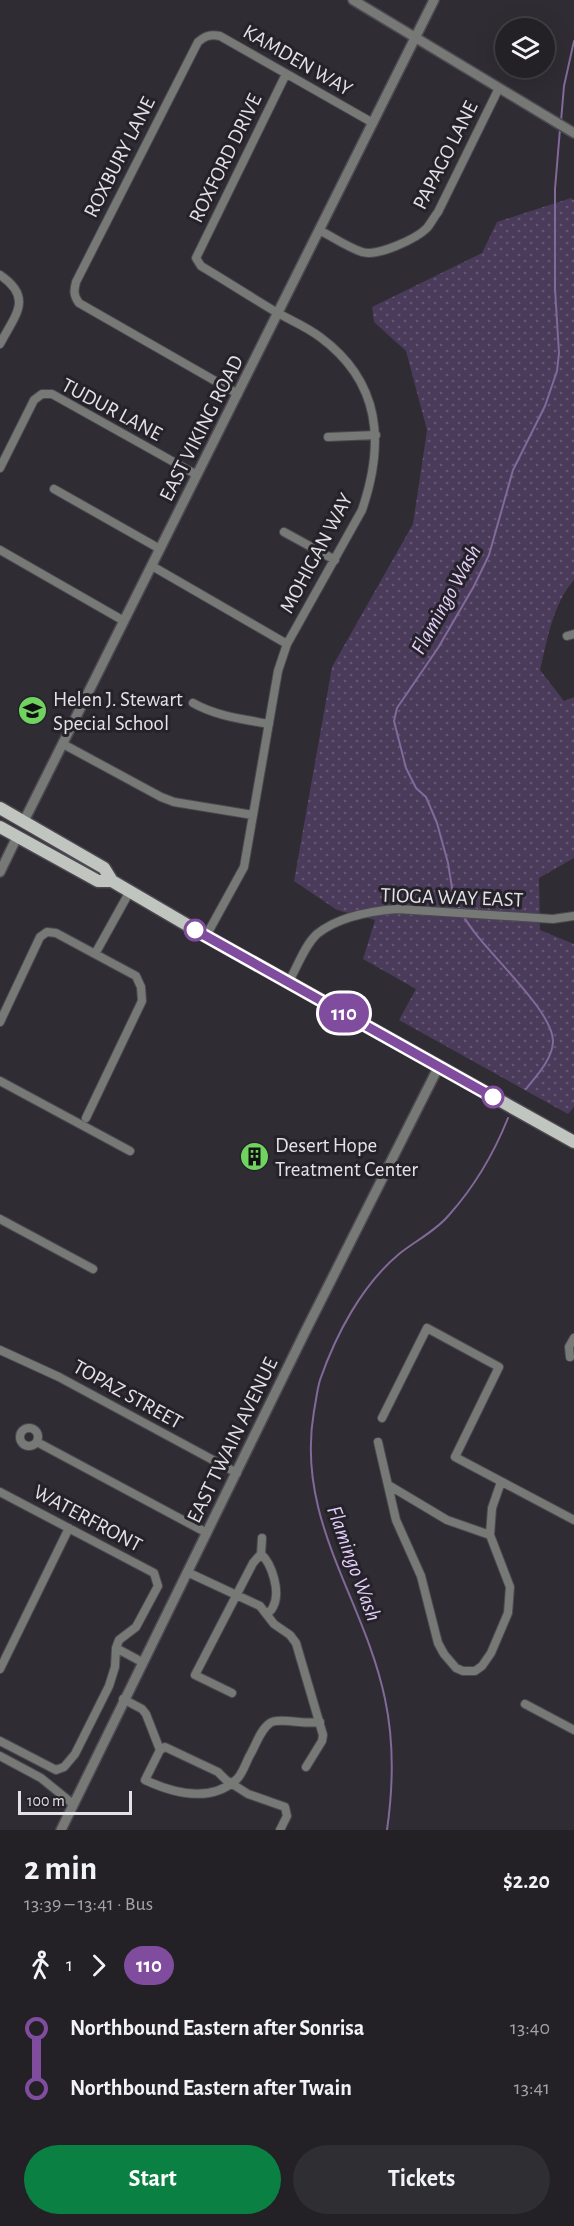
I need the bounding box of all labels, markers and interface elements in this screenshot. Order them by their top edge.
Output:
map controls [495,18,555,78]
button: layers [495,18,555,78]
street label: KAMDEN WAY [240,21,356,100]
street label: ROXFORD DRIVE [185,91,266,226]
street label: ROXBURY LANE [80,94,159,221]
street label: PAPAGO LANE [409,98,482,213]
street label: EAST VIKING ROAD [156,352,247,504]
street label: TUDUR LANE [58,374,166,445]
street label: MOHIGAN WAY [276,490,357,617]
water label: Flamingo Wash [407,541,485,658]
place label: Helen J. Stewart Special School [53,689,183,734]
school or university icon: Helen J. Stewart Special School [16,695,48,727]
street label: TIOGA WAY EAST [380,885,524,910]
unlabelled marker [184,919,206,941]
line badge: 110 [310,994,379,1032]
text: 110 [331,1003,357,1024]
unlabelled marker [482,1086,504,1108]
place label: Desert Hope Treatment Center [275,1135,418,1180]
building icon: Desert Hope Treatment Center [238,1141,270,1173]
street label: EAST TWAIN AVENUE [183,1354,282,1526]
street label: TOPAZ STREET [70,1356,186,1433]
street label: WATERFRONT [30,1481,145,1556]
water label: Flamingo Wash [323,1503,385,1624]
scale bar [18,1788,132,1816]
text: 100 m [27,1793,65,1809]
text: 2 min [24,1853,97,1886]
text: $2.20 [503,1870,550,1892]
text: 13:39 – 13:41 · Bus [24,1894,153,1914]
icon: walk [24,1949,57,1982]
icon: forward [82,1949,115,1982]
text: 1 [66,1955,73,1975]
text: 110 [136,1955,162,1976]
text: Northbound Eastern after Sonrisa [70,2017,364,2039]
text: 13:40 [510,2018,550,2038]
text: Northbound Eastern after Twain [70,2077,352,2099]
text: 13:41 [514,2078,550,2098]
button: Start [24,2145,281,2214]
button: Tickets [293,2145,550,2214]

